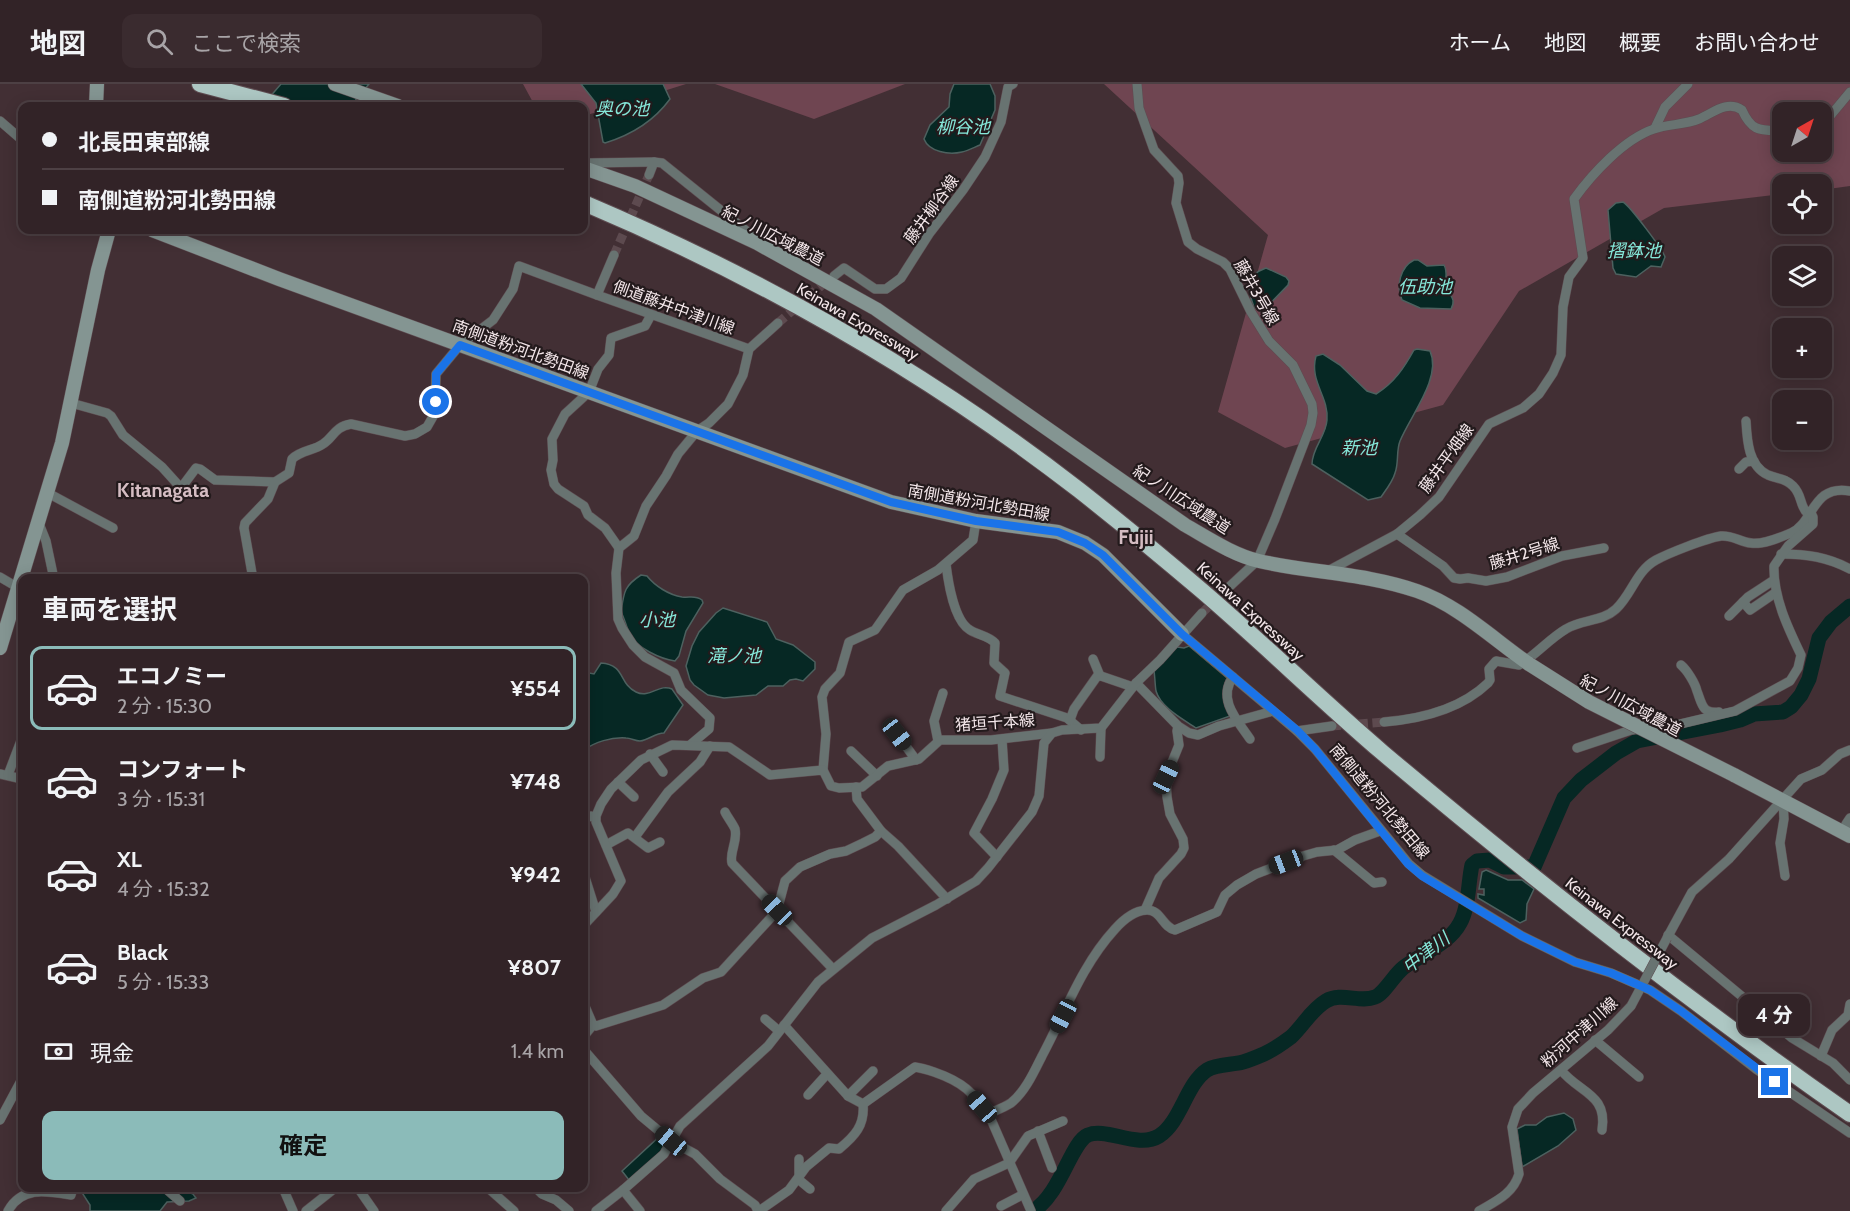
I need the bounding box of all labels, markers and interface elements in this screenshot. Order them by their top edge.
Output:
search box [122,14,542,68]
icon: search [143,25,176,58]
text: 地図 [30,26,86,60]
text: ここで検索 [191,30,301,57]
text: ホーム [1449,30,1511,55]
text: 地図 [1544,30,1586,55]
text: 概要 [1619,30,1661,55]
text: お問い合わせ [1694,30,1820,55]
water label: 奥の池 [595,98,651,120]
north arrow [1772,102,1832,162]
map controls [1772,102,1832,450]
water label: 柳谷池 [936,116,992,138]
text: 北長田東部線 [78,129,210,156]
street label: 藤井柳谷線 [900,171,963,247]
button: locate [1772,174,1832,234]
text: 南側道粉河北勢田線 [78,187,276,214]
street label: 紀ノ川広域農道 [719,202,827,269]
water label: 摺鉢池 [1607,240,1663,262]
button: layers [1772,246,1832,306]
street label: 藤井3号線 [1230,256,1283,328]
water label: 伍助池 [1398,276,1454,298]
street label: 側道藤井中津川線 [610,277,737,338]
street label: Keinawa Expressway [793,279,922,364]
street label: 南側道粉河北勢田線 [450,316,592,383]
button: + [1772,318,1832,378]
route start [422,388,449,415]
button: − [1772,390,1832,450]
street label: 藤井平畑線 [1415,420,1478,496]
water label: 新池 [1341,437,1379,459]
street label: 紀ノ川広域農道 [1130,461,1234,538]
district label: Kitanagata [117,478,209,502]
street label: 南側道粉河北勢田線 [906,481,1051,524]
district label: Fujii [1118,525,1154,549]
street label: 藤井2号線 [1487,534,1562,573]
street label: Keinawa Expressway [1193,558,1308,665]
text: 車両を選択 [42,593,177,626]
water label: 小池 [639,609,677,631]
water label: 滝ノ池 [707,645,763,667]
icon: car [45,661,99,715]
text: エコノミー [117,663,227,690]
street label: 紀ノ川広域農道 [1577,671,1685,740]
text: ¥554 [510,675,561,702]
text: 2 分 · 15:30 [117,694,212,718]
street label: 猪垣千本線 [954,710,1036,735]
car [879,714,915,754]
street label: 南側道粉河北勢田線 [1326,740,1433,863]
icon: car [45,754,99,808]
text: コンフォート [117,756,248,783]
car [1150,757,1182,797]
text: ¥748 [510,768,561,795]
text: 3 分 · 15:31 [117,787,205,811]
text: XL [117,846,142,873]
icon: car [45,847,99,901]
car [1266,847,1306,877]
text: ¥942 [510,861,561,888]
street label: Keinawa Expressway [1561,873,1682,973]
text: 4 分 · 15:32 [117,877,210,901]
car [758,891,796,929]
water label: 中津川 [1398,926,1456,978]
text: Black [117,939,168,966]
icon: car [45,940,99,994]
text: ¥807 [508,954,561,981]
text: 5 分 · 15:33 [117,970,209,994]
street label: 粉河中津川線 [1537,993,1621,1072]
callout: 4 分 [1739,995,1811,1037]
car [1047,996,1079,1036]
text: 4 分 [1756,1003,1792,1027]
icon: cash [42,1035,75,1068]
text: 1.4 km [511,1039,564,1063]
text: 現金 [90,1040,134,1067]
route end [1761,1068,1788,1095]
car [963,1088,1001,1126]
button: 確定 [42,1111,564,1180]
car [651,1123,691,1159]

